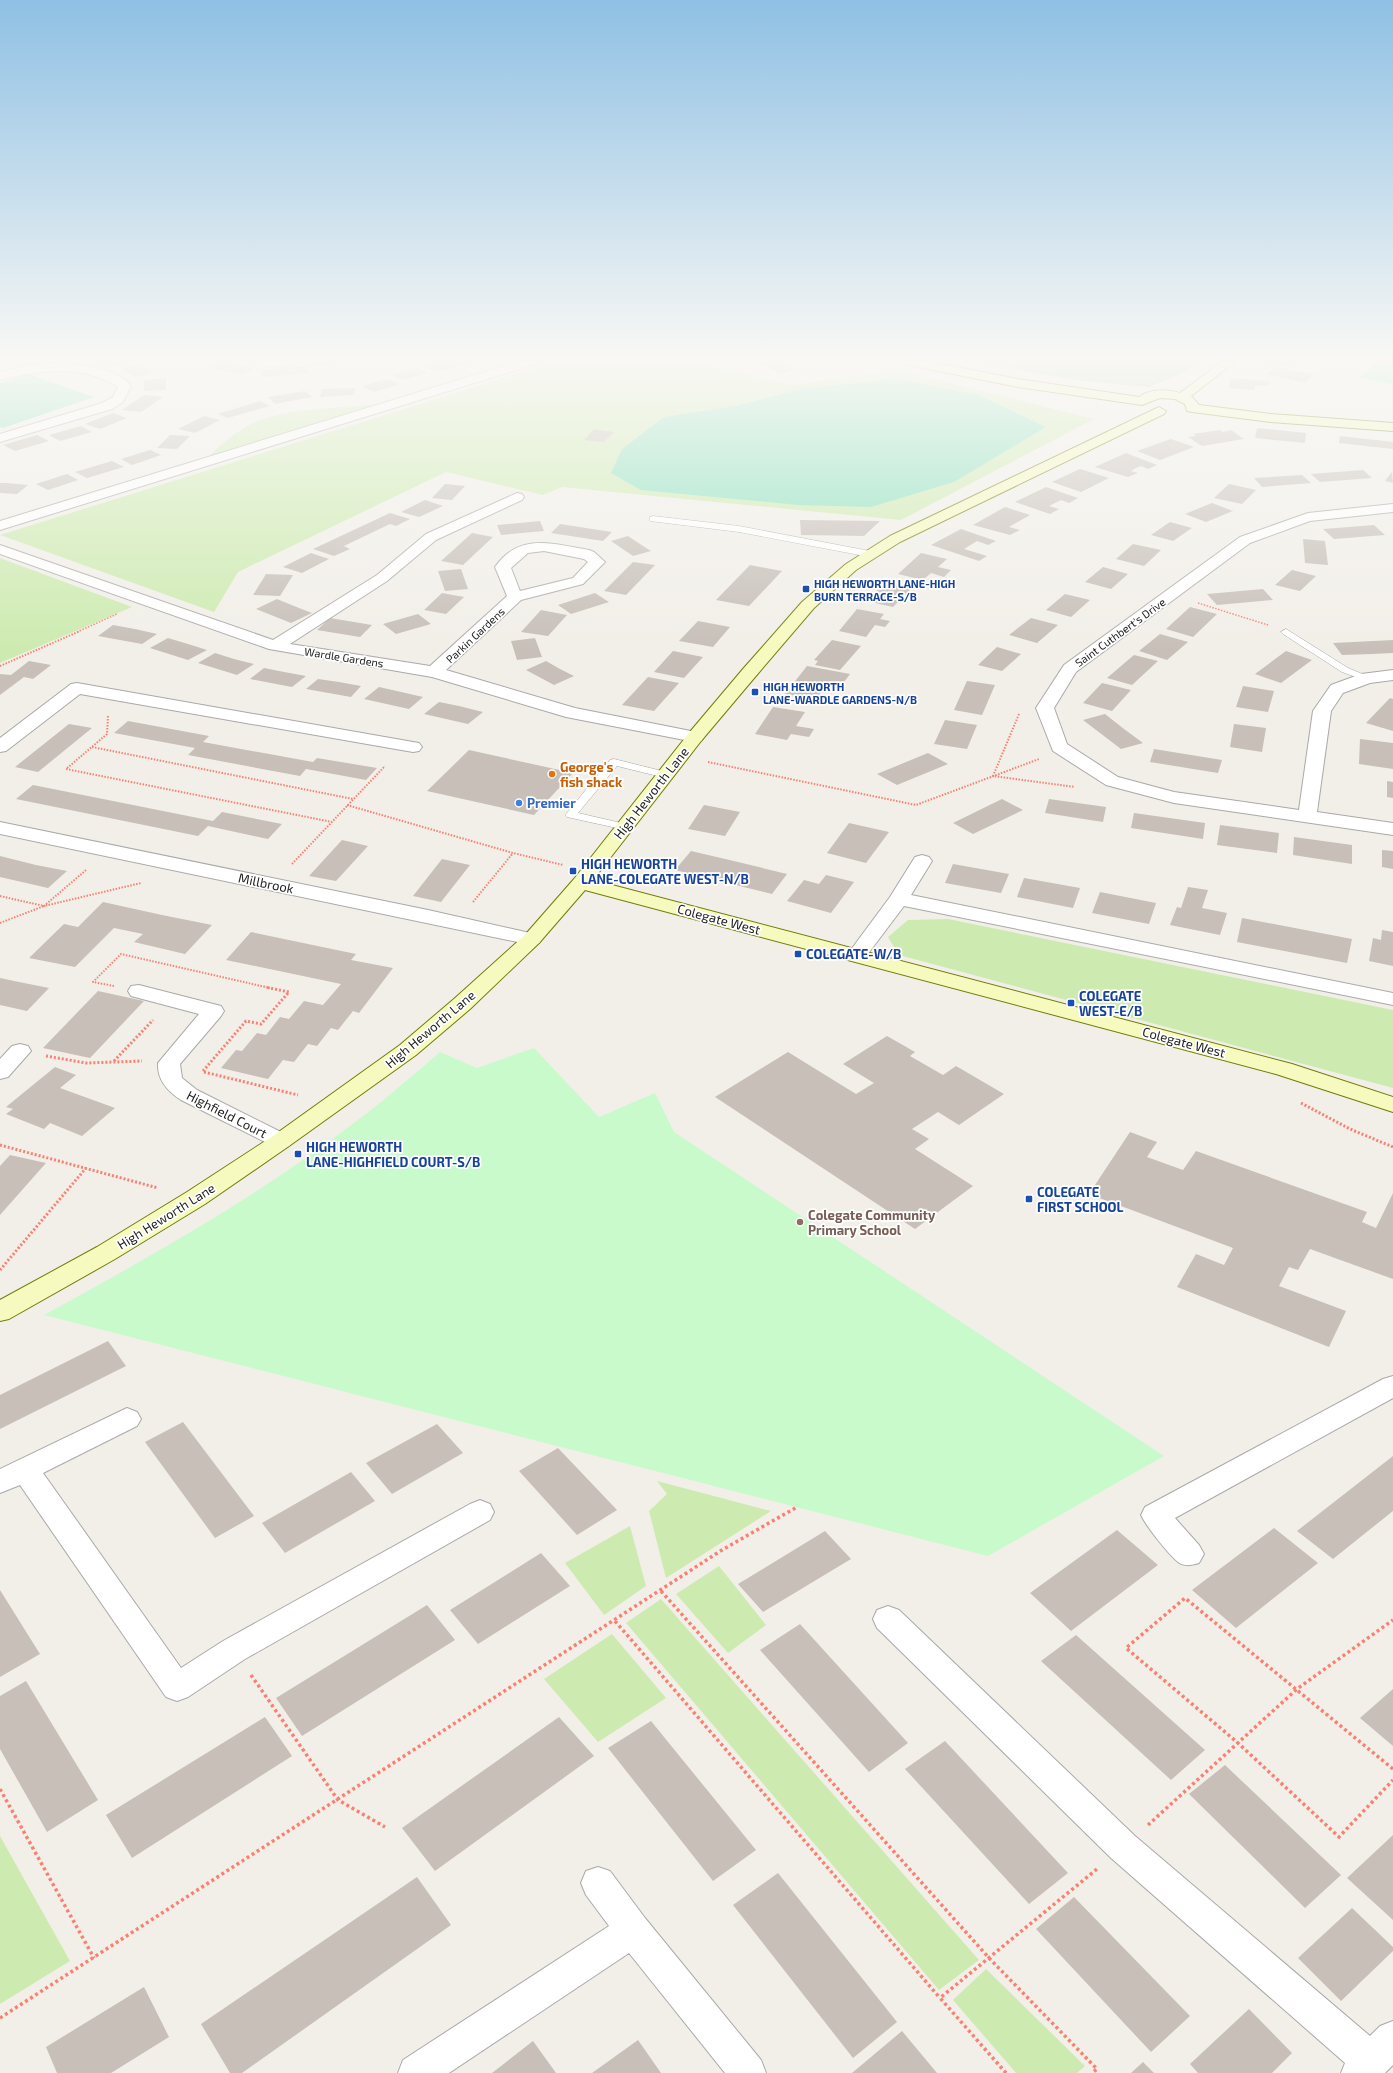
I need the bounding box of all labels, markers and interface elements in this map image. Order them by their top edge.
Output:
place label: HIGH HEWORTH LANE-HIGH BURN TERRACE-S/B [814,577,955,603]
marker: HIGH HEWORTH LANE-HIGH BURN TERRACE-S/B [801,584,811,594]
street label: Saint Cuthbert's Drive [1072,595,1168,669]
street label: Parkin Gardens [443,604,507,666]
street label: Wardle Gardens [303,644,385,670]
place label: HIGH HEWORTH LANE-WARDLE GARDENS-N/B [763,680,917,706]
marker: HIGH HEWORTH LANE-WARDLE GARDENS-N/B [750,687,760,697]
street label: High Heworth Lane [610,744,692,842]
place label: George's fish shack [560,759,623,790]
marker: George's fish shack [547,769,557,779]
place label: Premier [527,795,576,811]
marker: Premier [514,798,524,808]
place label: HIGH HEWORTH LANE-COLEGATE WEST-N/B [581,856,749,887]
marker: HIGH HEWORTH LANE-COLEGATE WEST-N/B [568,866,578,876]
street label: Millbrook [237,869,296,897]
street label: Colegate West [676,900,762,938]
place label: COLEGATE-W/B [806,946,901,962]
marker: COLEGATE-W/B [793,949,803,959]
street label: High Heworth Lane [382,987,478,1071]
place label: COLEGATE WEST-E/B [1079,988,1142,1019]
marker: COLEGATE WEST-E/B [1066,998,1076,1008]
street label: Colegate West [1141,1023,1227,1061]
street label: Highfield Court [184,1087,270,1141]
place label: HIGH HEWORTH LANE-HIGHFIELD COURT-S/B [306,1139,480,1170]
marker: HIGH HEWORTH LANE-HIGHFIELD COURT-S/B [293,1149,303,1159]
street label: High Heworth Lane [114,1179,218,1253]
place label: COLEGATE FIRST SCHOOL [1037,1184,1124,1215]
marker: COLEGATE FIRST SCHOOL [1024,1194,1034,1204]
place label: Colegate Community Primary School [808,1207,936,1238]
marker: Colegate Community Primary School [795,1217,805,1227]

